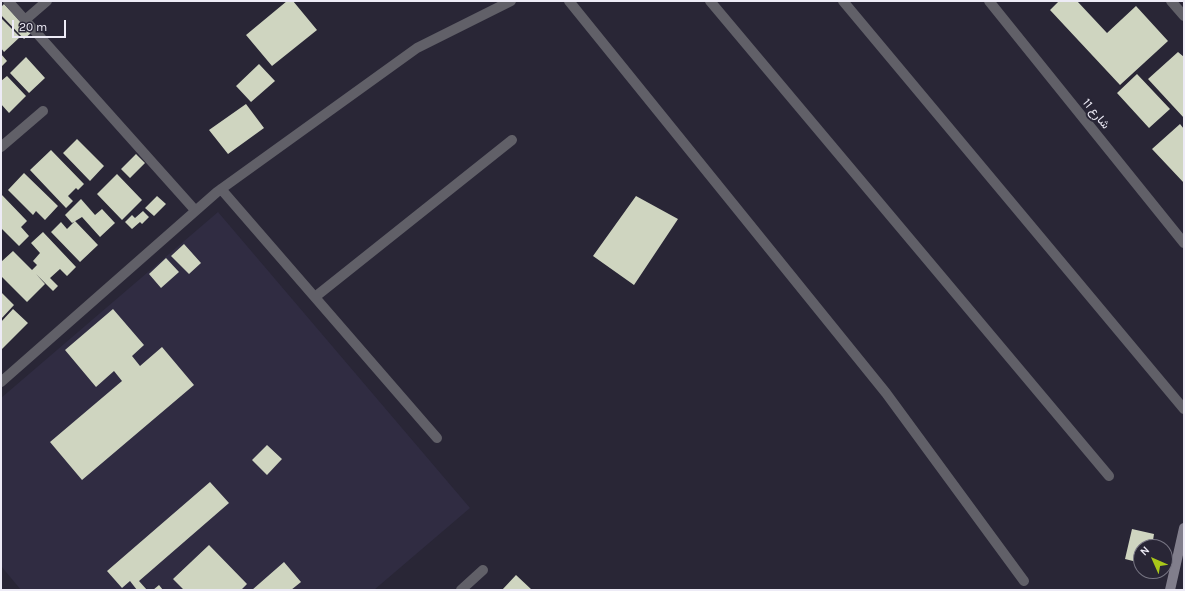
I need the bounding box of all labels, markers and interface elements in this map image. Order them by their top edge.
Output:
scale bar [14,12,68,38]
text: 20 m [19,20,47,34]
street label: شارع 11 [1079,96,1113,132]
north arrow [1133,539,1173,579]
text: N [1137,543,1152,558]

